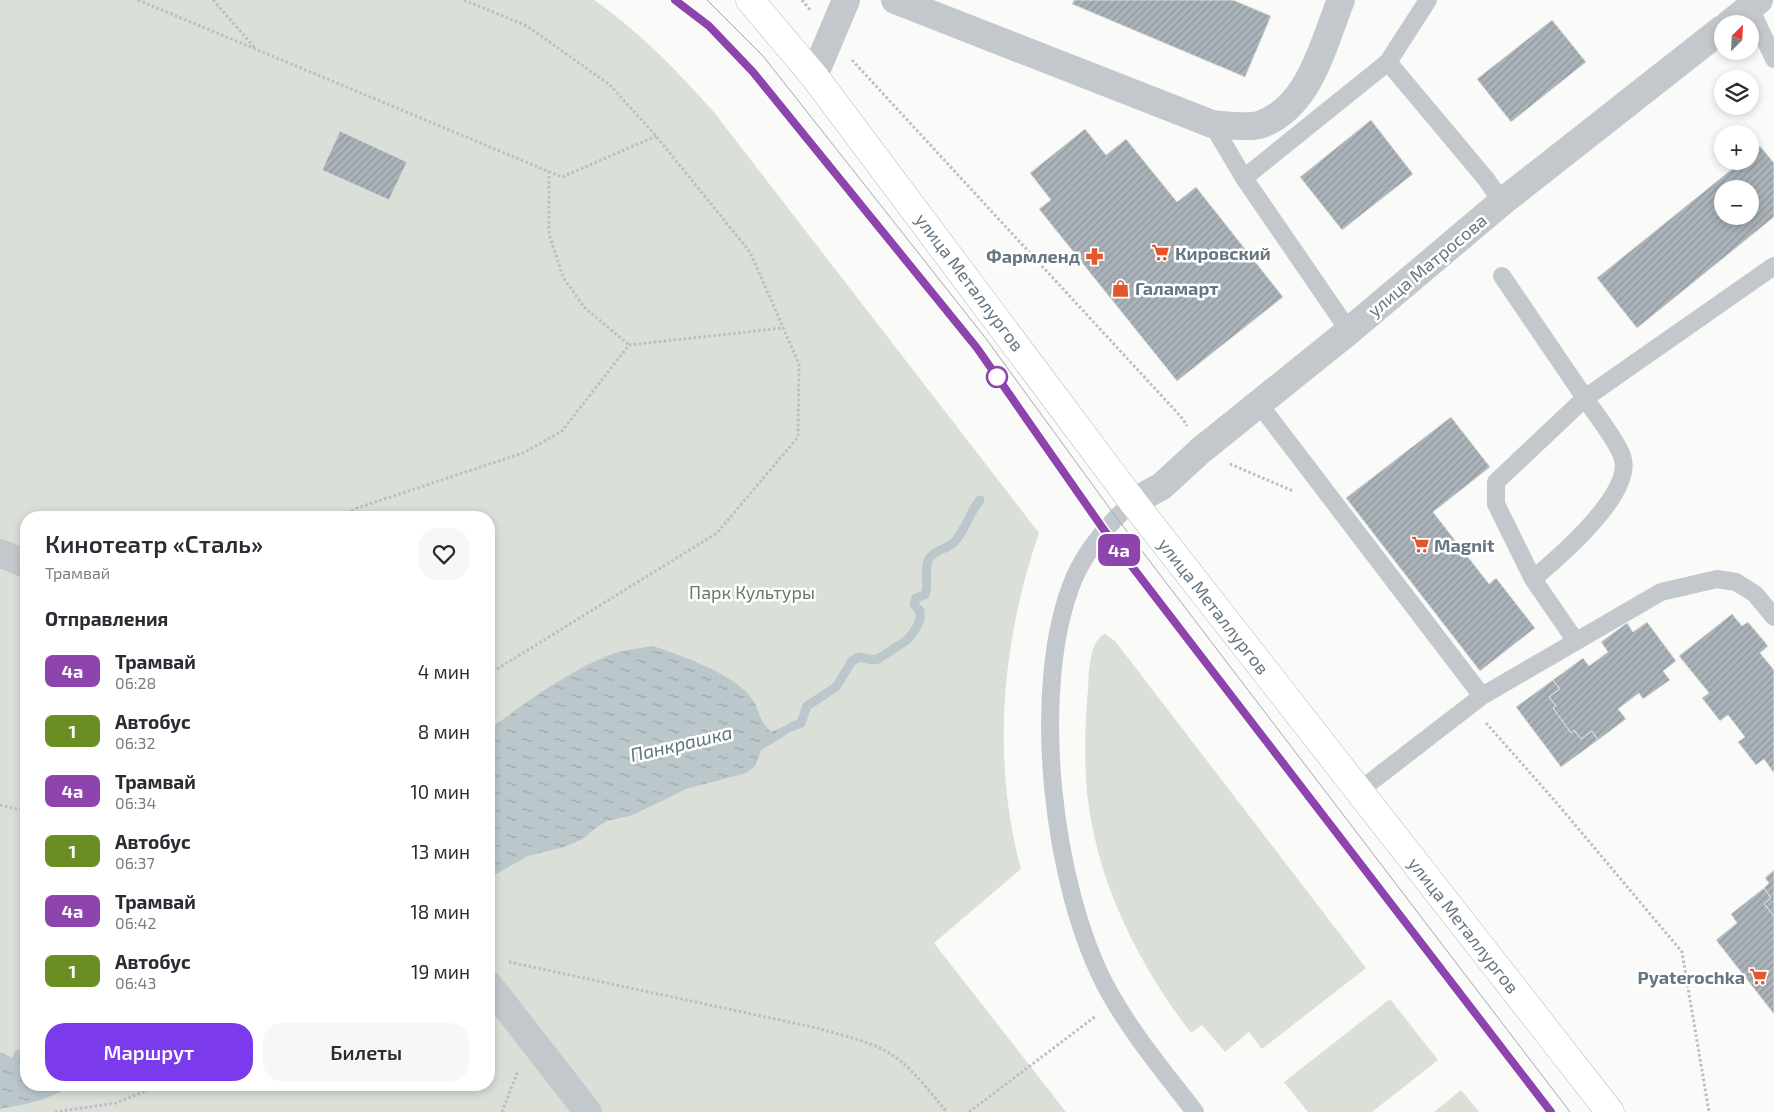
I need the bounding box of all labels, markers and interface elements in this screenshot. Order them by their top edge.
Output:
north arrow [1714,15,1759,60]
map controls [1714,15,1759,225]
button: layers [1714,70,1759,115]
button: + [1714,125,1759,170]
button: − [1714,180,1759,225]
street label: улица Металлургов [911,209,1029,355]
street label: улица Матросова [1363,209,1491,321]
place label: Кировский [1175,242,1271,264]
supermarket icon: Кировский [1151,243,1171,263]
place label: Фармленд [986,245,1080,267]
pharmacy icon: Фармленд [1084,246,1104,266]
place label: Галамарт [1135,277,1219,299]
shop icon: Галамарт [1111,278,1131,298]
unlabelled marker [986,366,1008,388]
button: heart [418,528,470,580]
text: Кинотеатр «Сталь» [45,529,263,558]
street label: улица Металлургов [1154,533,1274,679]
line badge: 4а [1096,534,1142,566]
place label: Magnit [1434,534,1495,556]
supermarket icon: Magnit [1410,535,1430,555]
text: 4а [1108,539,1130,561]
text: Трамвай [45,563,110,582]
park label: Парк Культуры [689,581,815,603]
text: Отправления [45,607,168,630]
text: Трамвай [115,650,196,673]
text: 4а [62,660,83,682]
text: 4 мин [418,660,470,683]
text: 06:28 [115,673,156,692]
text: Автобус [115,710,191,733]
text: 1 [69,720,76,742]
text: 8 мин [418,720,470,743]
water label: Панкрашка [628,720,734,766]
text: 06:32 [115,733,155,752]
text: Трамвай [115,770,196,793]
text: 4а [62,780,83,802]
text: 10 мин [410,780,470,803]
text: 06:34 [115,793,156,812]
text: Автобус [115,830,191,853]
text: 1 [69,840,76,862]
text: 13 мин [411,840,470,863]
street label: улица Металлургов [1404,852,1524,998]
text: 06:37 [115,853,155,872]
text: Трамвай [115,890,196,913]
text: 4а [62,900,83,922]
text: 18 мин [410,900,470,923]
text: 06:42 [115,913,156,932]
text: Автобус [115,950,191,973]
text: 1 [69,960,76,982]
text: 19 мин [411,960,470,983]
place label: Pyaterochka [1638,966,1745,988]
supermarket icon: Pyaterochka [1749,967,1769,987]
text: 06:43 [115,973,156,992]
button: Маршрут [45,1023,253,1081]
button: Билеты [263,1023,470,1081]

